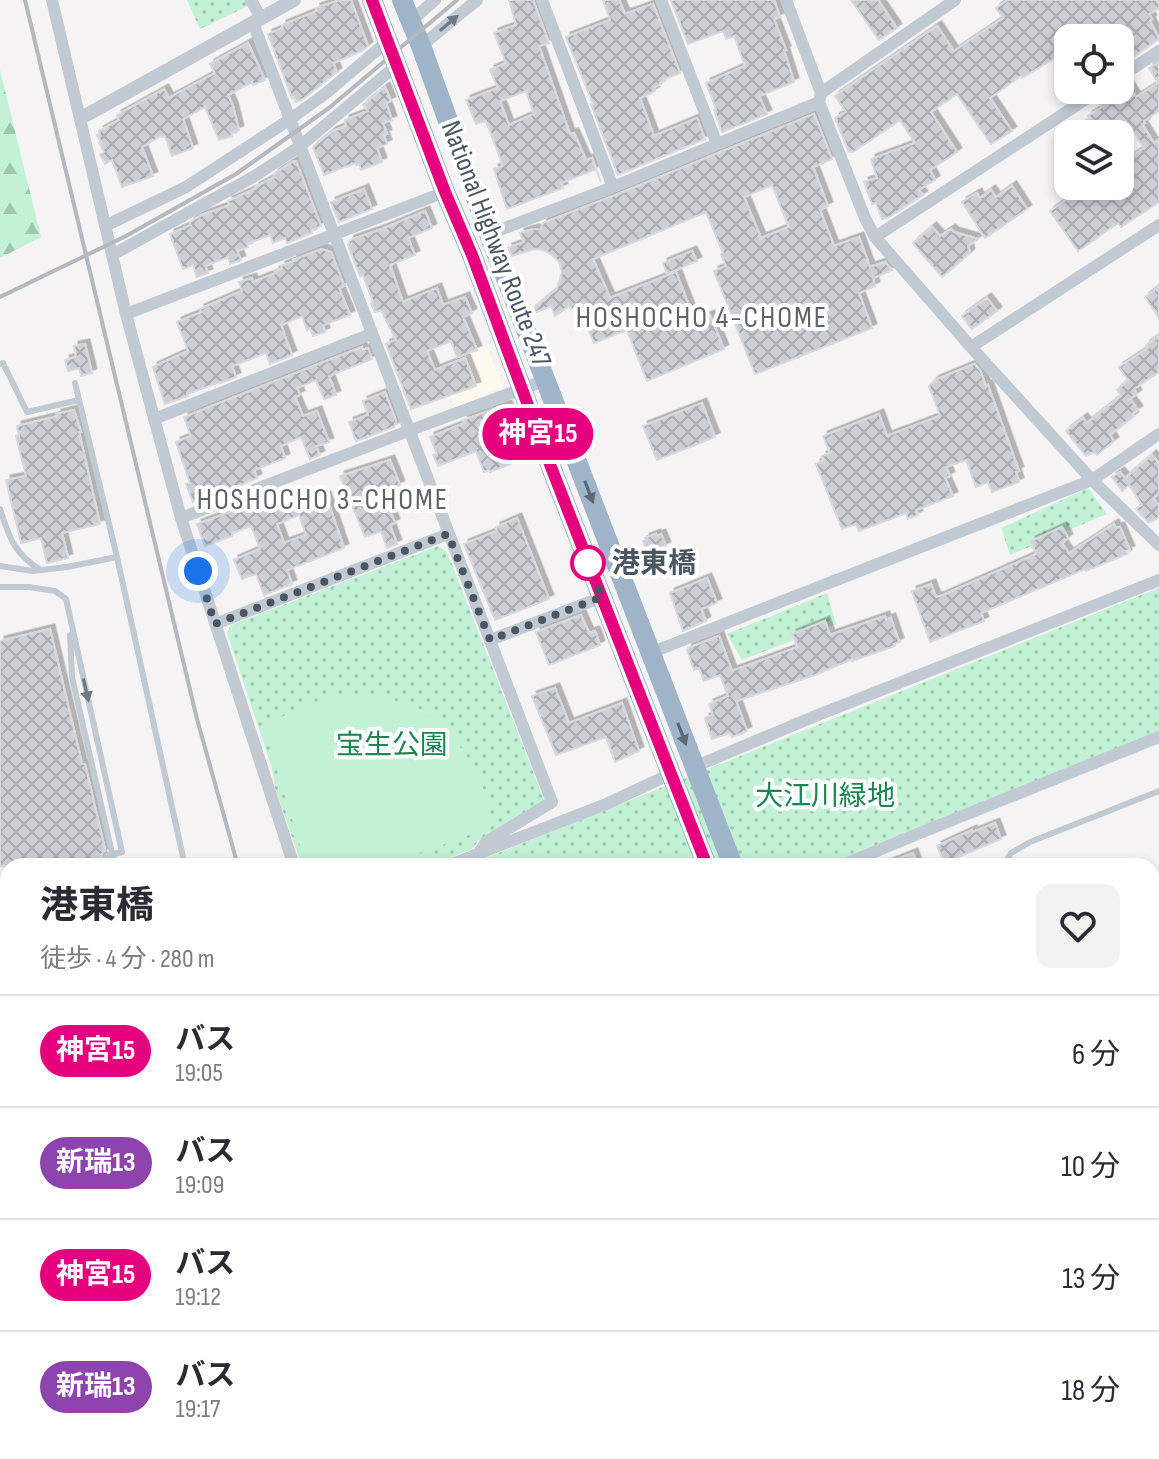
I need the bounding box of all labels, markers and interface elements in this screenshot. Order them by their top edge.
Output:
one-way arrow [439,15,459,32]
map controls [1054,24,1134,200]
button: locate [1054,24,1134,104]
street label: National Highway Route 247 [434,116,558,372]
button: layers [1054,120,1134,200]
district label: HOSHOCHO 4-CHOME [576,300,828,336]
line badge: 神宮15 [482,408,594,460]
text: 神宮15 [498,417,578,450]
one-way arrow [583,480,596,504]
district label: HOSHOCHO 3-CHOME [197,482,449,518]
marker: 港東橋 [571,546,605,580]
place label: 港東橋 [612,547,696,580]
your location [178,551,218,591]
one-way arrow [80,678,93,703]
one-way arrow [676,722,689,746]
park label: 宝生公園 [336,729,448,762]
park label: 大江川緑地 [755,780,895,813]
text: 港東橋 [40,884,154,929]
button: heart [1036,884,1120,968]
text: 徒歩 · 4 分 · 280 m [40,944,214,975]
text: バス [175,1022,235,1058]
text: 神宮15 [56,1034,135,1067]
text: 6 分 [1072,1037,1120,1073]
text: 19:05 [175,1058,223,1089]
text: バス [176,1134,236,1170]
text: 新瑞13 [56,1146,136,1179]
text: 10 分 [1061,1149,1120,1185]
text: 19:09 [176,1170,224,1201]
text: バス [175,1246,235,1282]
text: 神宮15 [56,1258,135,1291]
text: 13 分 [1062,1261,1120,1297]
text: 19:12 [175,1282,221,1313]
text: バス [176,1358,236,1394]
text: 新瑞13 [56,1370,136,1403]
text: 18 分 [1062,1373,1120,1409]
text: 19:17 [176,1394,221,1425]

